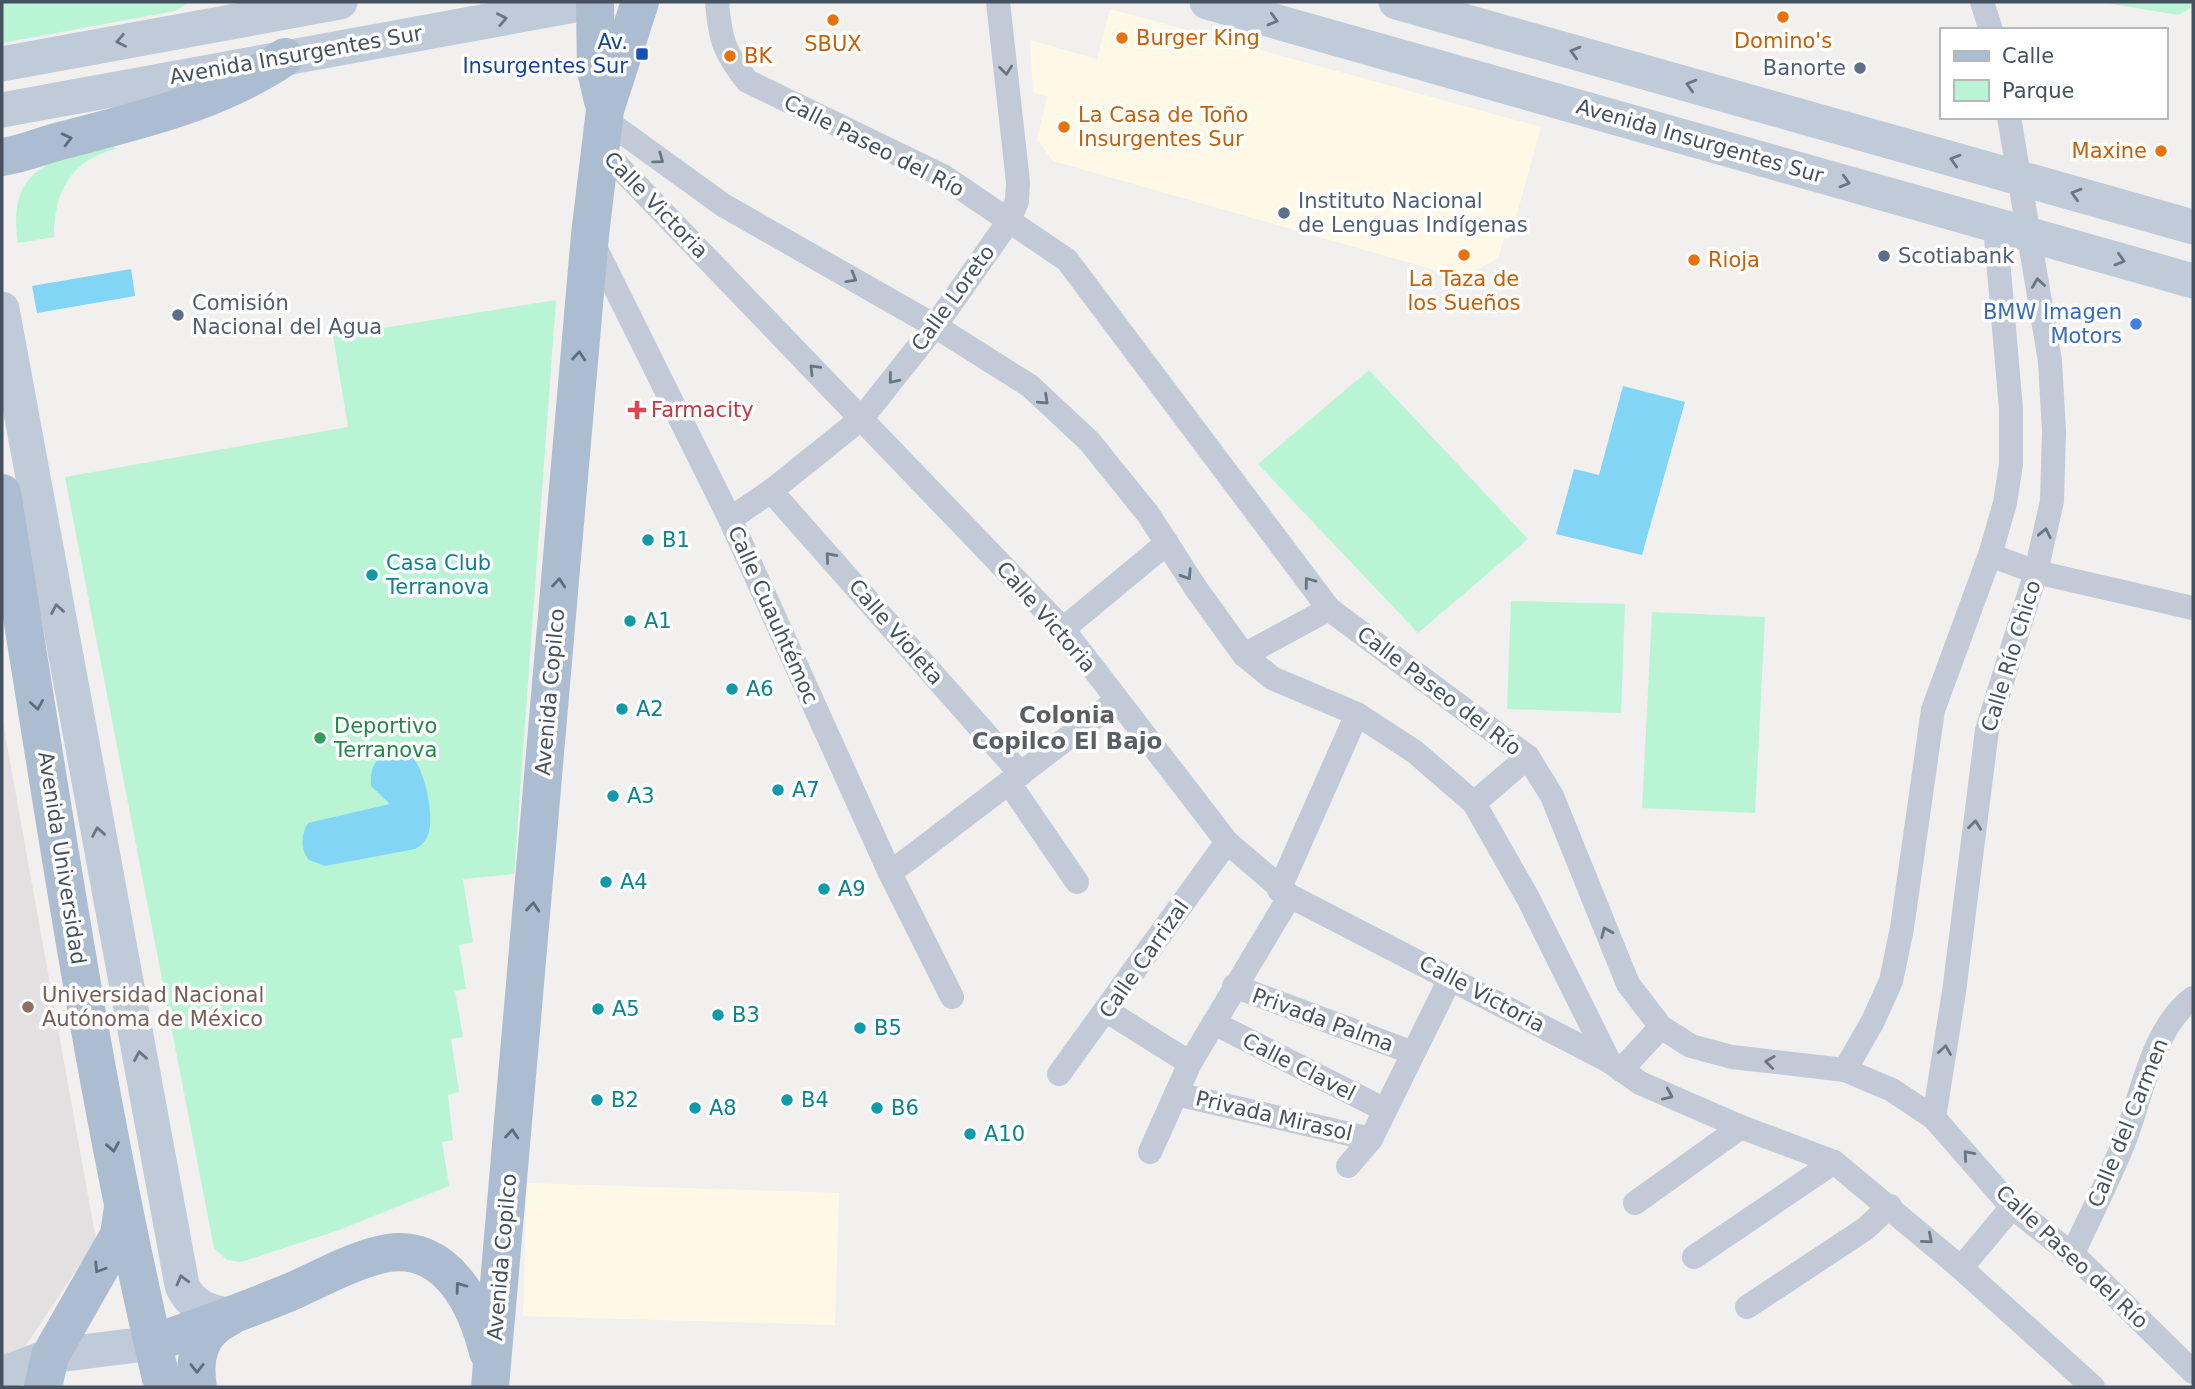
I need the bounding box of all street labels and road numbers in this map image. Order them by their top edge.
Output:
street label: Avenida Insurgentes Sur [168,21,425,89]
street label: Calle Paseo del Río [780,90,968,202]
street label: Avenida Insurgentes Sur [1574,94,1827,188]
street label: Calle Victoria [599,147,713,263]
street label: Calle Loreto [907,240,999,356]
street label: Calle Cuauhtémoc [723,522,823,708]
street label: Calle Victoria [992,557,1100,677]
street label: Calle Violeta [844,575,948,689]
street label: Calle Río Chico [1977,577,2045,735]
street label: Avenida Copilco [531,608,569,776]
street label: Calle Paseo del Río [1352,622,1526,760]
street label: Avenida Universidad [33,750,91,966]
street label: Calle Carrizal [1094,895,1194,1023]
street label: Calle Victoria [1415,951,1549,1037]
street label: Privada Palma [1249,983,1397,1057]
street label: Calle Clavel [1239,1028,1359,1106]
street label: Calle del Carmen [2083,1035,2173,1211]
street label: Privada Mirasol [1193,1086,1355,1146]
street label: Avenida Copilco [483,1173,521,1341]
street label: Calle Paseo del Río [1991,1180,2153,1334]

